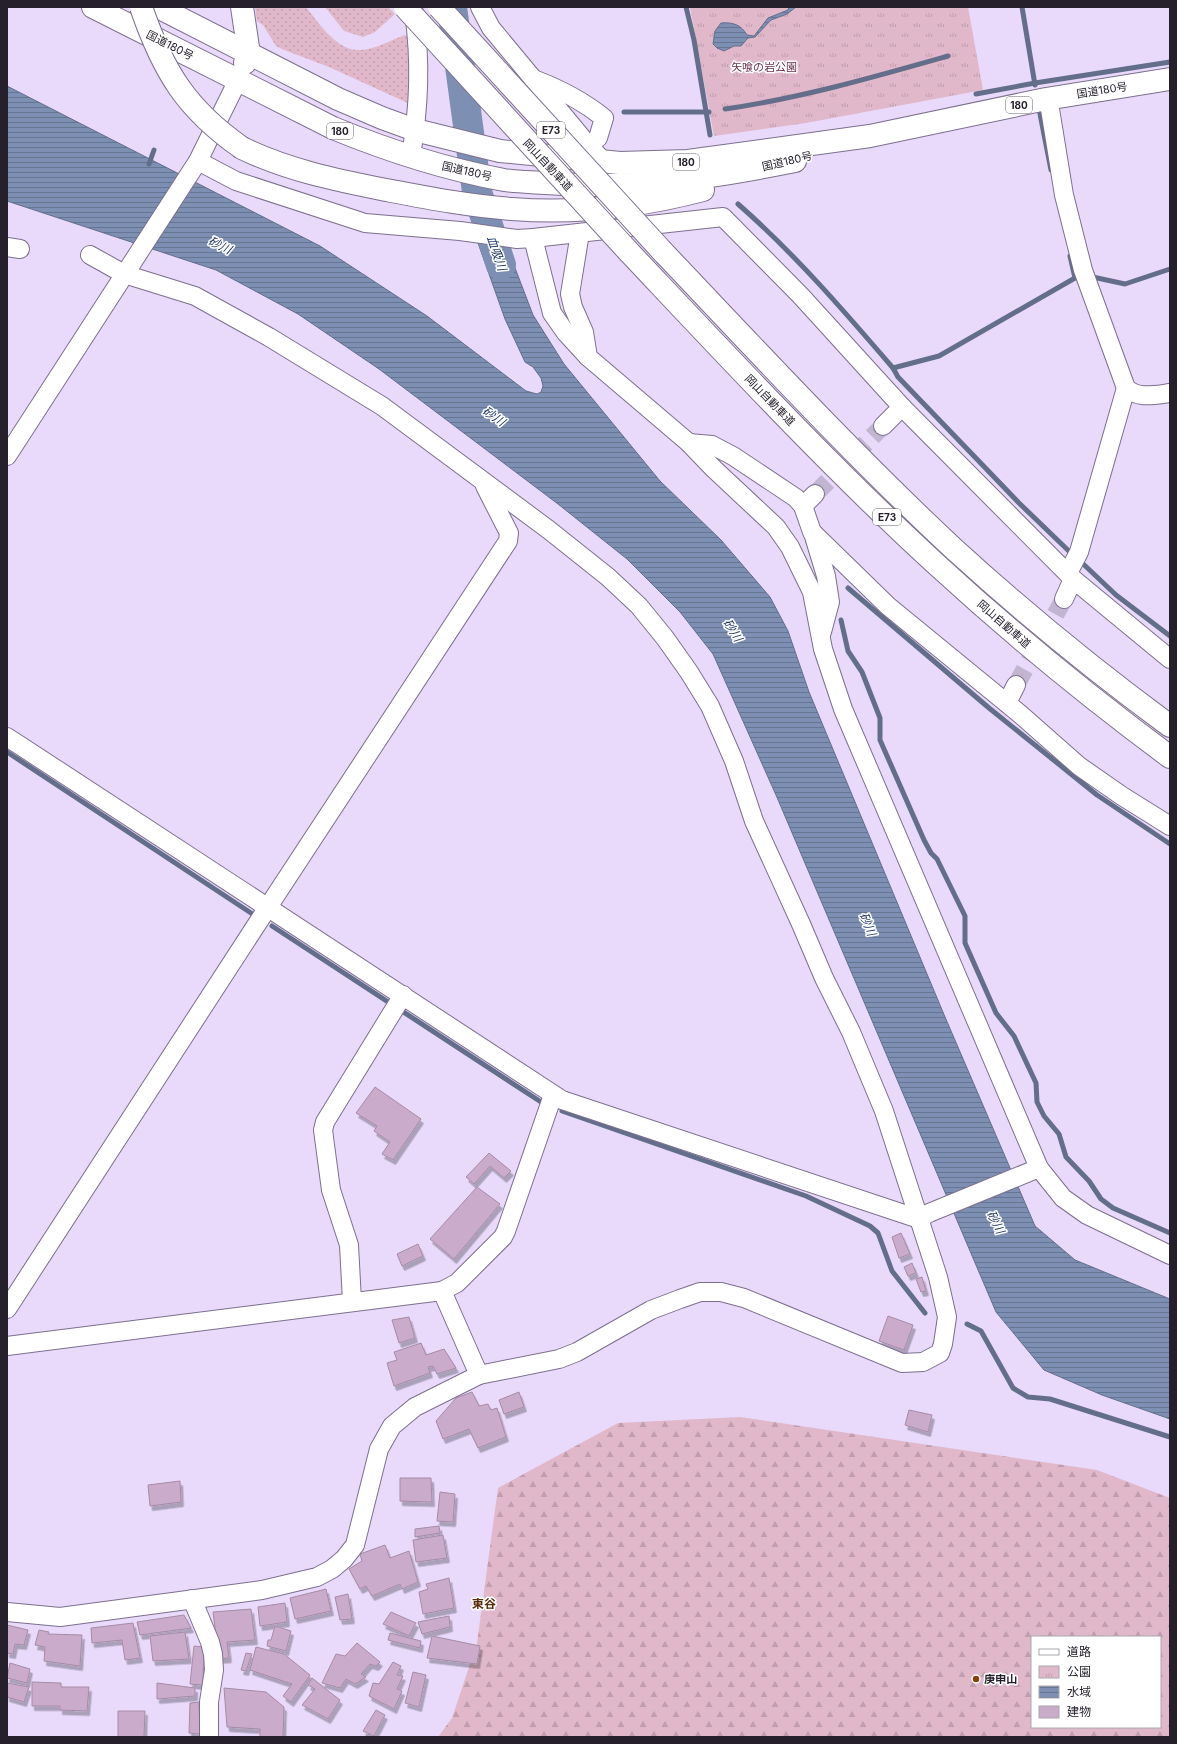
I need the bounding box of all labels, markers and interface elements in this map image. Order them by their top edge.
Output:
street label: 国道180号 [144,27,196,63]
park label: 矢喰の岩公園 [731,60,797,74]
street label: 国道180号 [1076,79,1128,101]
road number: 180 [1006,97,1032,113]
road number: E73 [537,122,565,138]
road number: 180 [327,123,353,139]
street label: 岡山自動車道 [520,136,576,194]
street label: 国道180号 [760,148,814,174]
road number: 180 [673,154,699,170]
street label: 国道180号 [440,158,494,184]
water label: 砂川 [206,233,236,258]
water label: 血吸川 [484,234,511,274]
street label: 岡山自動車道 [742,371,798,429]
water label: 砂川 [480,403,510,430]
road number: E73 [873,509,901,525]
street label: 岡山自動車道 [975,597,1033,651]
water label: 砂川 [720,616,747,646]
water label: 砂川 [856,910,880,940]
water label: 砂川 [984,1208,1009,1238]
district label: 東谷 [472,1596,496,1611]
legend [1031,1636,1161,1728]
text: 道路 [1067,1644,1091,1659]
text: 公園 [1067,1664,1091,1679]
place label: 庚申山 [984,1672,1017,1686]
marker: 庚申山 [971,1674,981,1684]
text: 水域 [1067,1684,1091,1699]
text: 建物 [1067,1704,1091,1719]

